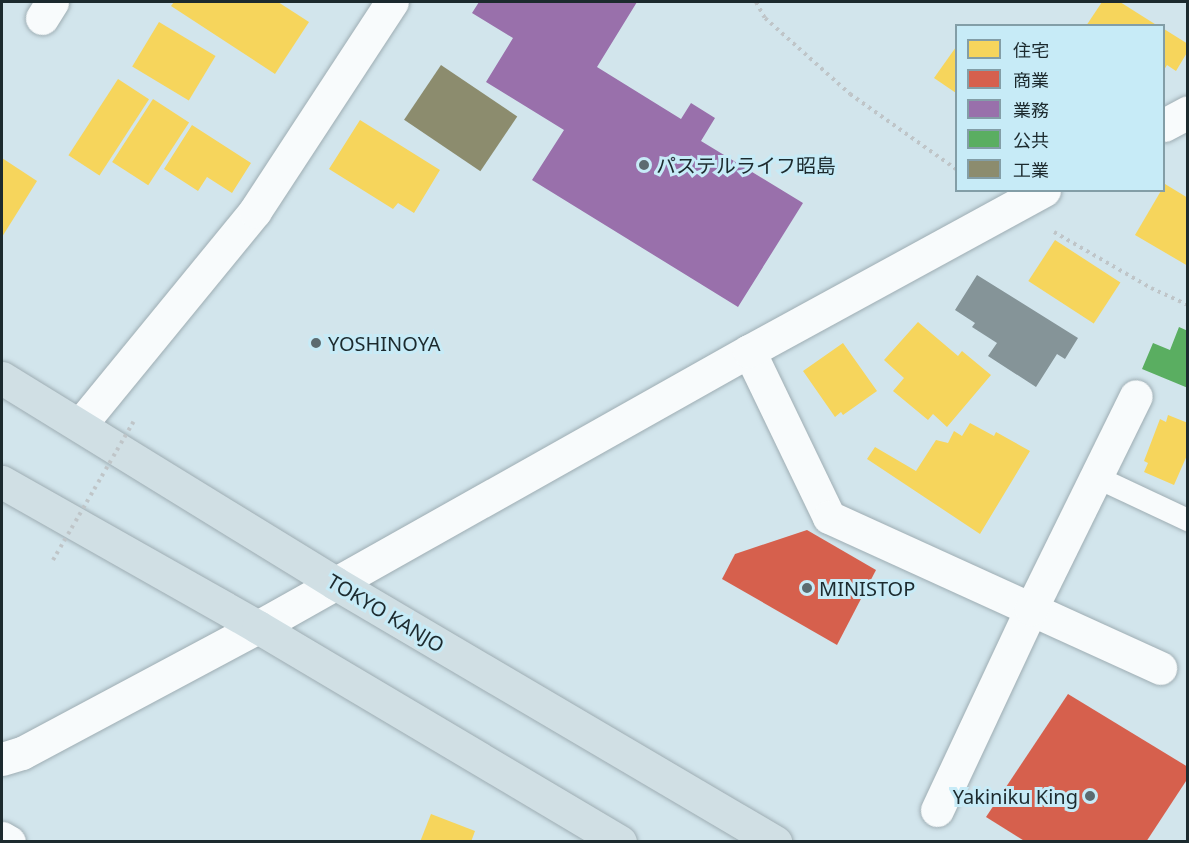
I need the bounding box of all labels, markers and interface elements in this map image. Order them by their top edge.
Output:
legend [955,24,1165,192]
text: 住宅 [1013,38,1049,62]
text: 商業 [1013,68,1049,92]
text: 業務 [1013,98,1049,122]
text: 公共 [1013,128,1049,152]
place label: パステルライフ昭島 [656,153,836,177]
marker: パステルライフ昭島 [637,158,651,172]
text: 工業 [1013,158,1049,182]
place label: YOSHINOYA [328,331,441,355]
marker: YOSHINOYA [309,336,323,350]
street label: TOKYO KANJO [323,569,449,657]
place label: MINISTOP [819,576,915,600]
marker: MINISTOP [800,581,814,595]
place label: Yakiniku King [953,784,1078,808]
marker: Yakiniku King [1083,789,1097,803]

